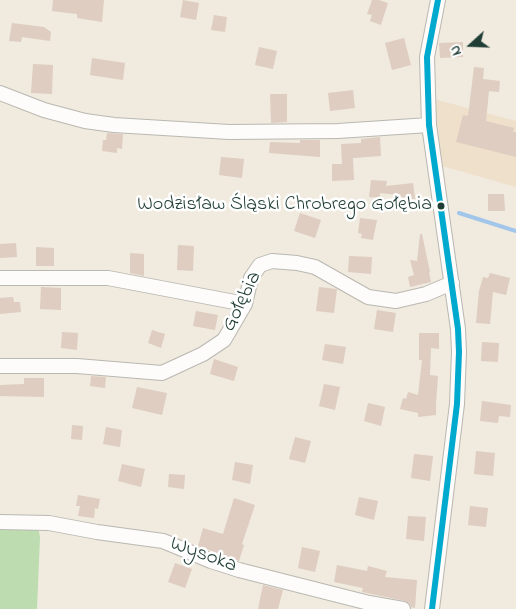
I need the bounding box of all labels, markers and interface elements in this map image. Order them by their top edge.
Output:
north arrow [446,20,496,70]
text: N [445,42,468,58]
place label: Wodzisław Śląski Chrobrego Gołębia [137,194,432,218]
marker: Wodzisław Śląski Chrobrego Gołębia [436,201,446,211]
street label: Gołębia [218,268,268,336]
street label: Wysoka [166,532,240,580]

